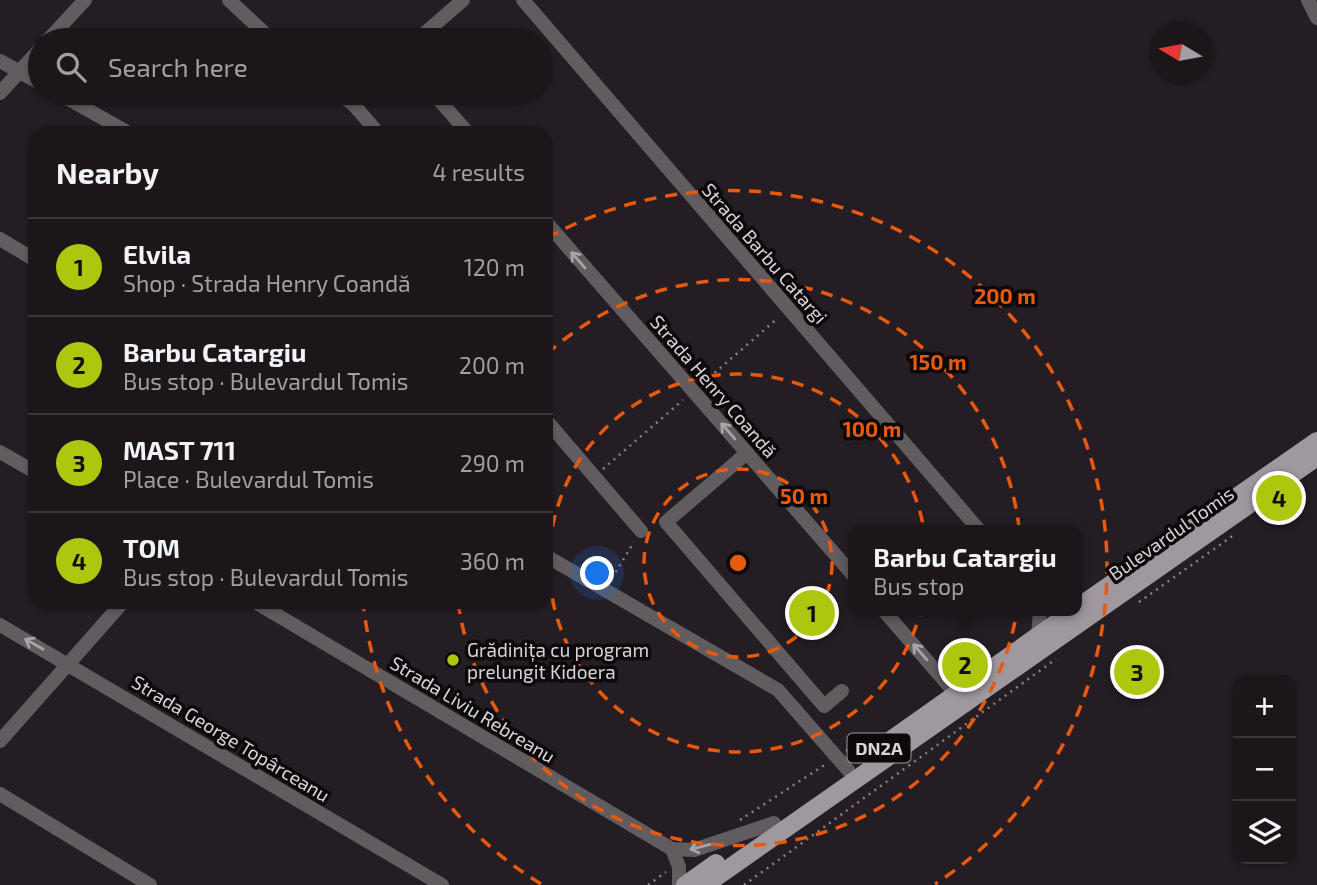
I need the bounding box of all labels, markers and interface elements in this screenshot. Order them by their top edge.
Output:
north arrow [1149,21,1212,84]
search box [28,28,553,105]
icon: search [52,48,90,86]
text: Search here [108,51,248,82]
text: Nearby [56,154,159,190]
text: 4 results [433,158,525,186]
street label: Strada Barbu Catargi [698,178,832,328]
text: Elvila [123,238,191,269]
one-way arrow [570,251,586,269]
text: 1 [74,253,84,281]
text: 120 m [464,253,525,281]
text: Shop · Strada Henry Coandă [123,269,411,297]
text: 200 m [974,283,1036,308]
street label: Strada Henry Coandă [646,310,782,462]
text: Barbu Catargiu [123,336,306,367]
text: 150 m [910,349,966,374]
text: 2 [72,351,86,379]
text: 200 m [459,351,525,379]
text: Bus stop · Bulevardul Tomis [123,367,408,395]
text: 100 m [843,416,901,441]
one-way arrow [720,422,736,440]
text: MAST 711 [123,434,236,465]
text: 3 [72,449,86,477]
text: 290 m [460,449,525,477]
text: Place · Bulevardul Tomis [123,465,374,493]
pin: 4 [1256,472,1302,524]
street label: Bulevardul Tomis [1104,481,1238,585]
text: 50 m [780,483,828,508]
popup [848,525,1082,616]
text: TOM [123,532,180,563]
text: Barbu Catargiu [873,541,1057,572]
text: 4 [72,547,86,575]
text: 360 m [460,547,525,575]
centre of rings [726,551,750,575]
your location [580,556,614,590]
text: Bus stop · Bulevardul Tomis [123,563,408,591]
text: Bus stop [873,572,964,600]
pin: 1 [789,587,835,639]
one-way arrow [24,637,44,651]
place label: Grădinița cu program prelungit Kidoera [467,638,649,683]
pin: 2 [942,639,988,691]
one-way arrow [912,643,928,661]
pin: 3 [1114,646,1160,698]
street label: Strada Liviu Rebreanu [386,651,560,767]
marker: Grădinița cu program prelungit Kidoera [445,652,461,668]
street label: Strada George Topârceanu [128,670,334,806]
map controls [1233,675,1296,864]
button: + [1233,675,1296,738]
road number: DN2A [848,734,910,762]
button: − [1233,738,1296,801]
button: layers [1233,801,1296,864]
one-way arrow [690,841,712,854]

